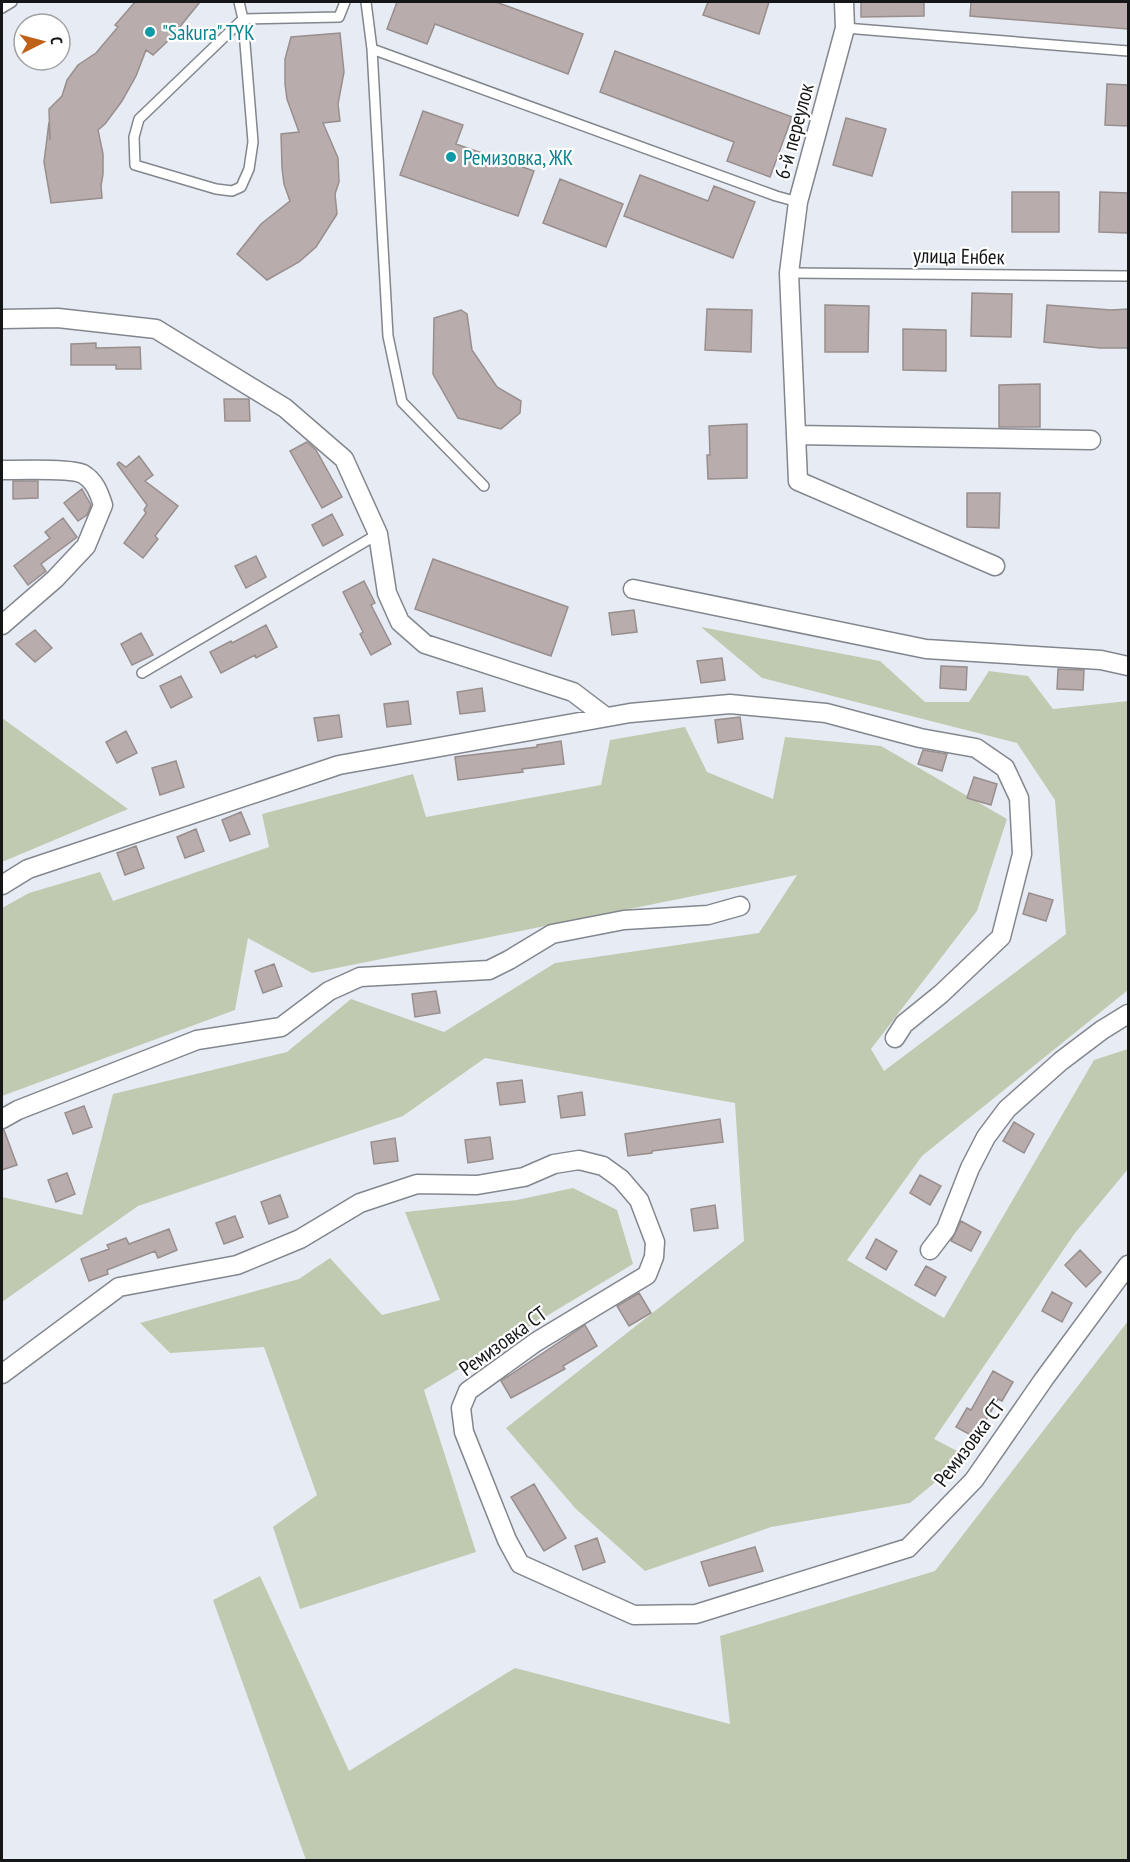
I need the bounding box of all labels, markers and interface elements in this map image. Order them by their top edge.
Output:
north arrow [12,12,72,72]
place label: "Sakura" ТҮК [162,19,255,46]
marker: "Sakura" ТҮК [143,25,157,39]
text: С [47,36,67,46]
street label: 6-й переулок [768,80,820,182]
place label: Ремизовка, ЖК [463,144,573,171]
marker: Ремизовка, ЖК [444,150,458,164]
street label: улица Енбек [913,242,1005,270]
street label: Ремизовка СТ [454,1300,553,1382]
street label: Ремизовка СТ [927,1394,1011,1492]

